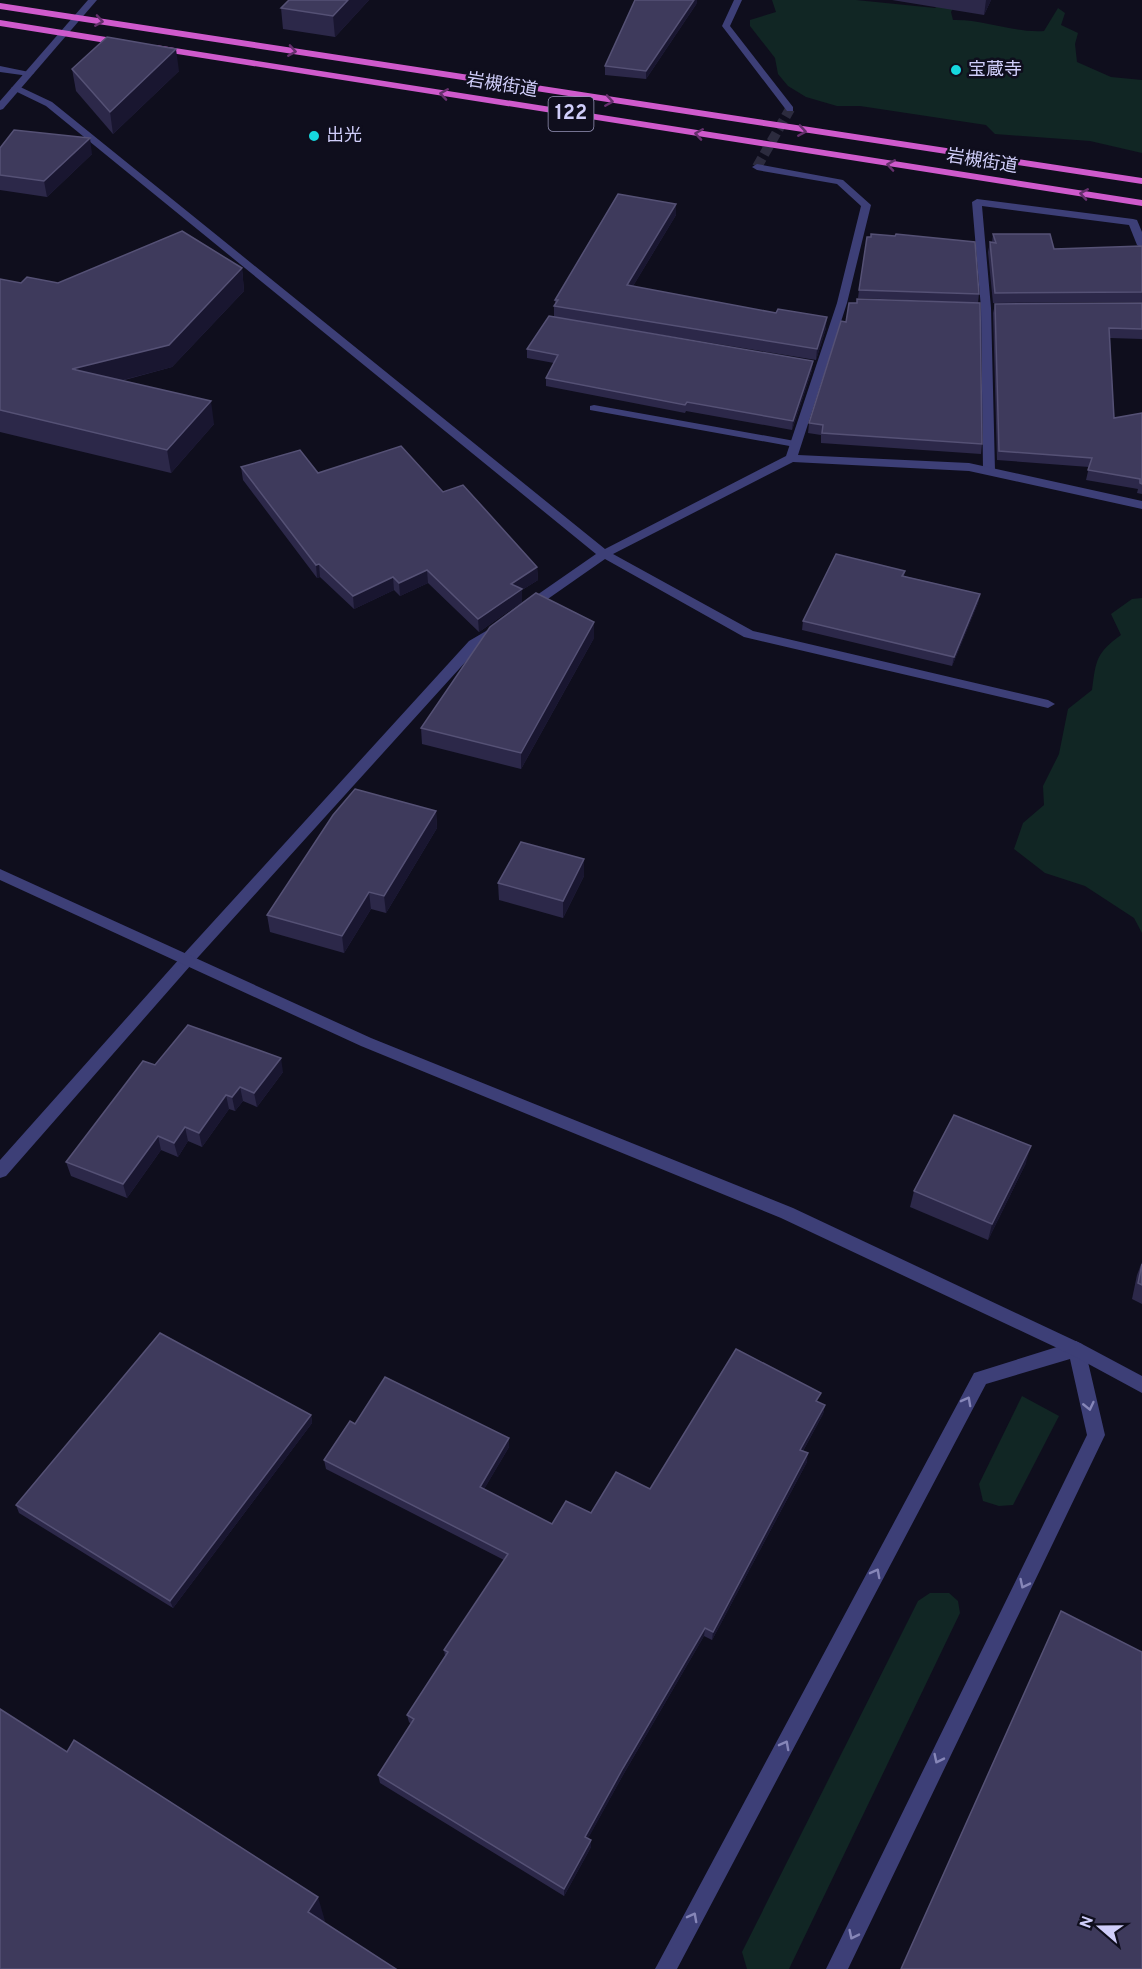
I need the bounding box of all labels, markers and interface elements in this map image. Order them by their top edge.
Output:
one-way arrow [95,15,104,27]
one-way arrow [287,45,297,57]
place label: 宝蔵寺 [968,59,1022,82]
marker: 宝蔵寺 [949,63,963,77]
street label: 岩槻街道 [465,69,539,103]
one-way arrow [439,88,449,100]
one-way arrow [605,94,614,106]
road number: 122 [548,97,594,131]
one-way arrow [797,124,806,136]
place label: 出光 [326,125,362,148]
marker: 出光 [307,129,321,143]
one-way arrow [694,129,703,141]
street label: 岩槻街道 [945,145,1019,179]
one-way arrow [887,159,896,171]
one-way arrow [1080,189,1089,201]
one-way arrow [960,1396,971,1407]
one-way arrow [1082,1401,1095,1411]
one-way arrow [869,1569,880,1579]
one-way arrow [1019,1577,1031,1588]
one-way arrow [777,1740,789,1751]
one-way arrow [934,1753,946,1764]
north arrow [1070,1897,1130,1957]
one-way arrow [686,1913,697,1924]
text: N [1076,1914,1099,1931]
one-way arrow [849,1928,861,1939]

